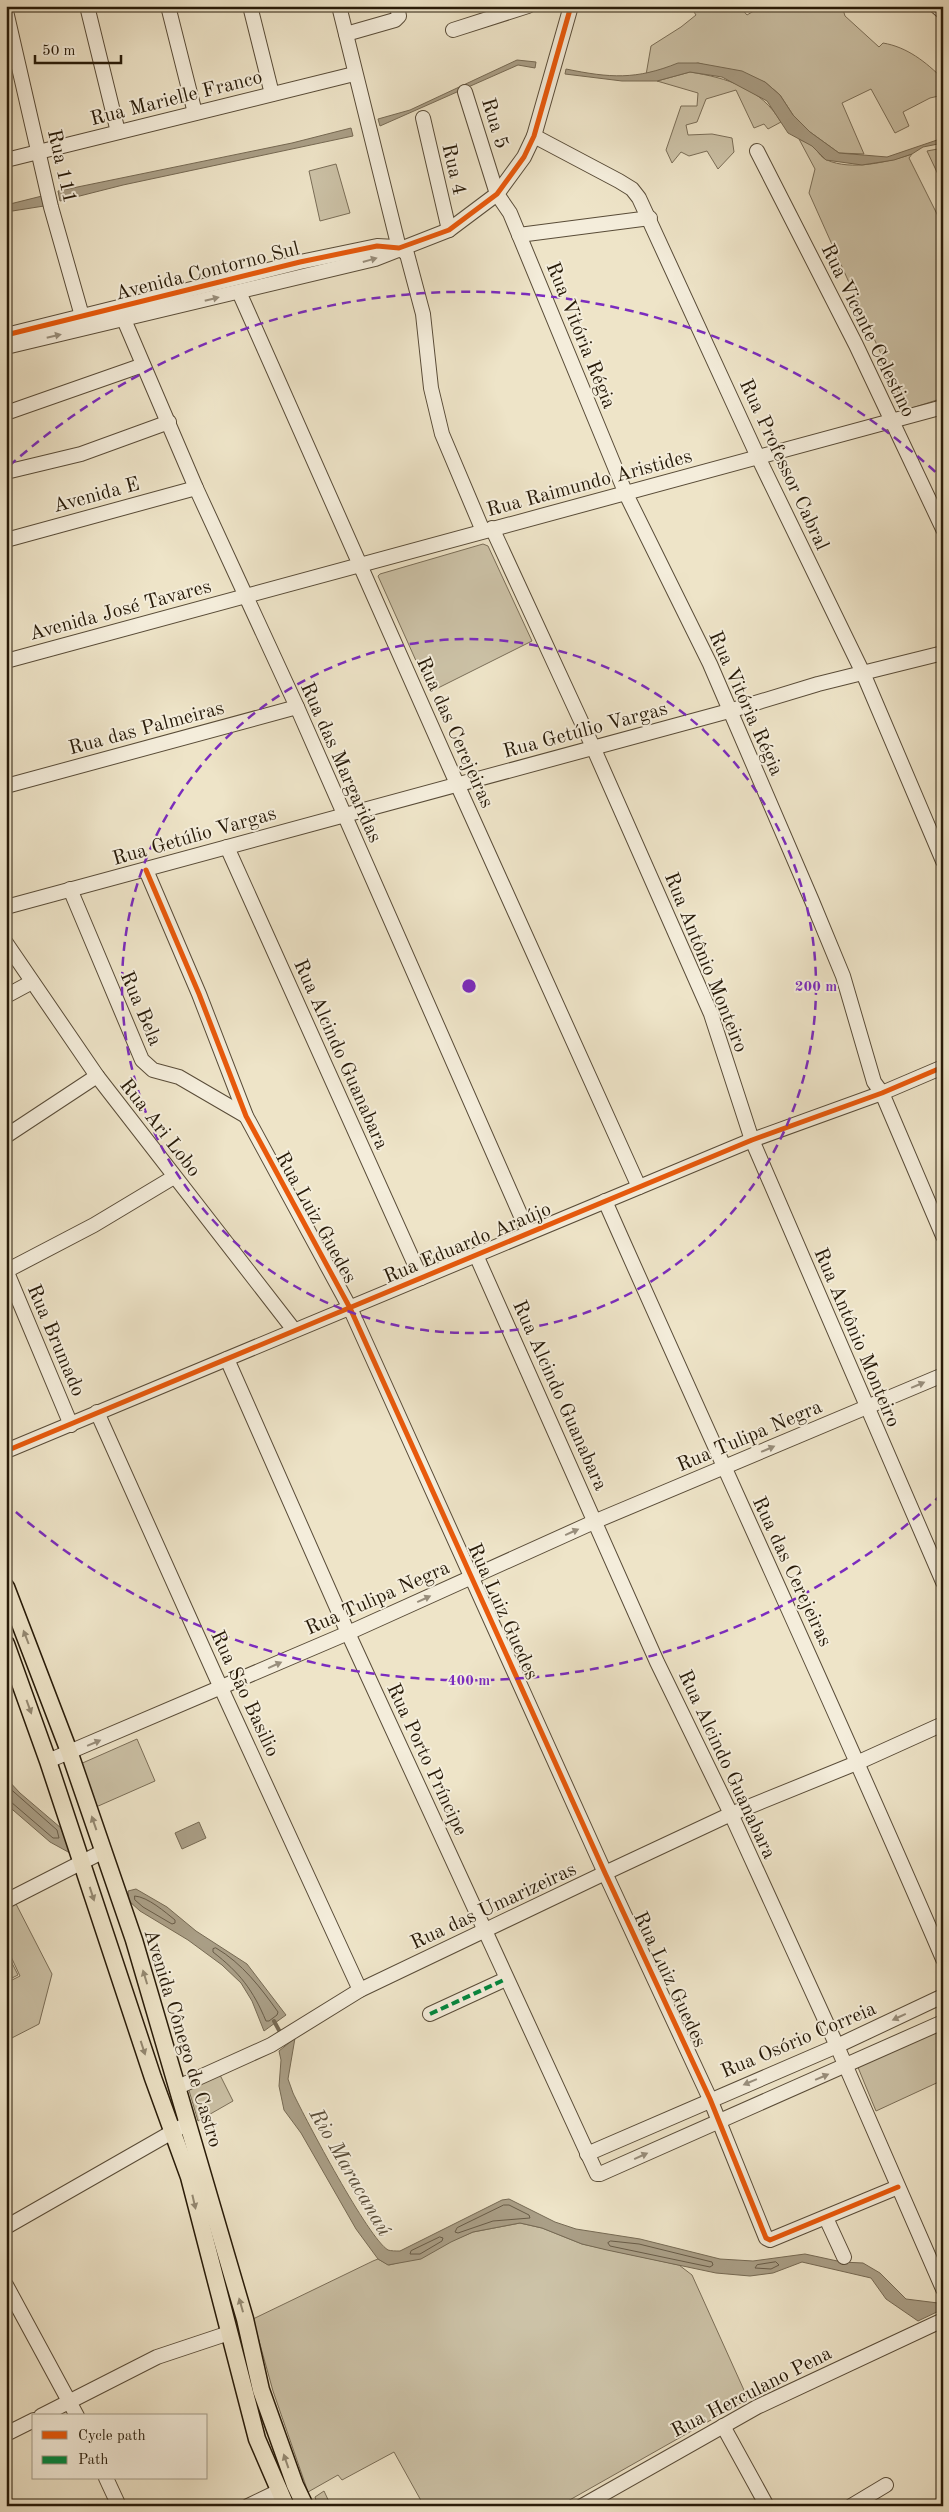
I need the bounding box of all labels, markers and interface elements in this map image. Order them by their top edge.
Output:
scale bar [35,32,121,64]
text: 50 m [42,44,76,59]
street label: Rua Marielle Franco [88,68,265,130]
street label: Rua 5 [477,96,511,151]
street label: Rua 111 [43,128,79,205]
street label: Rua 4 [437,142,469,197]
street label: Avenida Contorno Sul [113,239,302,305]
street label: Rua Vicente Celestino [817,241,918,421]
one-way arrow [362,255,377,263]
street label: Rua Vitória Régia [542,260,619,412]
one-way arrow [204,295,219,303]
one-way arrow [46,332,61,340]
street label: Rua Professor Cabral [735,376,832,553]
street label: Rua Raimundo Aristides [485,447,694,521]
street label: Avenida E [51,475,142,517]
street label: Avenida José Tavares [27,577,214,645]
street label: Rua Vitória Régia [704,628,786,779]
street label: Rua das Cerejeiras [412,654,496,811]
street label: Rua das Margaridas [296,680,385,846]
street label: Rua das Palmeiras [66,699,227,759]
street label: Rua Getúlio Vargas [501,699,670,763]
street label: Rua Getúlio Vargas [110,804,279,870]
street label: Rua Antônio Monteiro [660,870,750,1056]
street label: Rua Alcindo Guanabara [289,957,391,1153]
street label: Rua Bela [116,969,165,1049]
centre of rings [460,977,478,995]
text: 200 m [795,980,837,995]
street label: Rua Ari Lobo [115,1075,204,1181]
street label: Rua Luiz Guedes [271,1149,360,1287]
street label: Rua Eduardo Araújo [381,1200,554,1288]
street label: Rua Antônio Monteiro [809,1245,903,1430]
street label: Rua Brumado [23,1282,88,1400]
street label: Rua Alcindo Guanabara [508,1298,610,1494]
one-way arrow [911,1381,925,1389]
street label: Rua Tulipa Negra [674,1397,825,1476]
one-way arrow [761,1445,775,1453]
street label: Rua das Cerejeiras [748,1494,835,1650]
one-way arrow [564,1527,579,1536]
street label: Rua Luiz Guedes [463,1541,541,1683]
street label: Rua Tulipa Negra [303,1558,453,1640]
one-way arrow [416,1594,431,1603]
street label: Rua São Basilio [206,1628,282,1760]
one-way arrow [22,1629,30,1644]
one-way arrow [268,1661,282,1669]
street label: Rua Alcindo Guanabara [674,1667,779,1862]
text: 400 m [448,1674,490,1689]
street label: Rua Porto Príncipe [382,1681,470,1839]
one-way arrow [26,1699,33,1714]
one-way arrow [87,1739,101,1747]
one-way arrow [90,1815,97,1830]
street label: Rua das Umarizeiras [408,1860,580,1954]
one-way arrow [89,1886,96,1901]
street label: Rua Luiz Guedes [629,1909,709,2051]
street label: Avenida Cônego de Castro [139,1927,225,2150]
one-way arrow [140,1969,148,1984]
street label: Rua Osório Correia [718,1999,879,2083]
one-way arrow [891,2013,906,2021]
one-way arrow [139,2041,147,2056]
one-way arrow [815,2072,829,2080]
one-way arrow [743,2079,757,2087]
water label: Rio Maracanaú [304,2105,395,2240]
one-way arrow [634,2152,648,2160]
one-way arrow [190,2194,198,2209]
one-way arrow [236,2298,244,2313]
street label: Rua Herculano Pena [668,2344,835,2442]
legend [32,2414,208,2480]
text: Cycle path [78,2429,146,2444]
text: Path [78,2453,108,2468]
one-way arrow [282,2453,290,2468]

